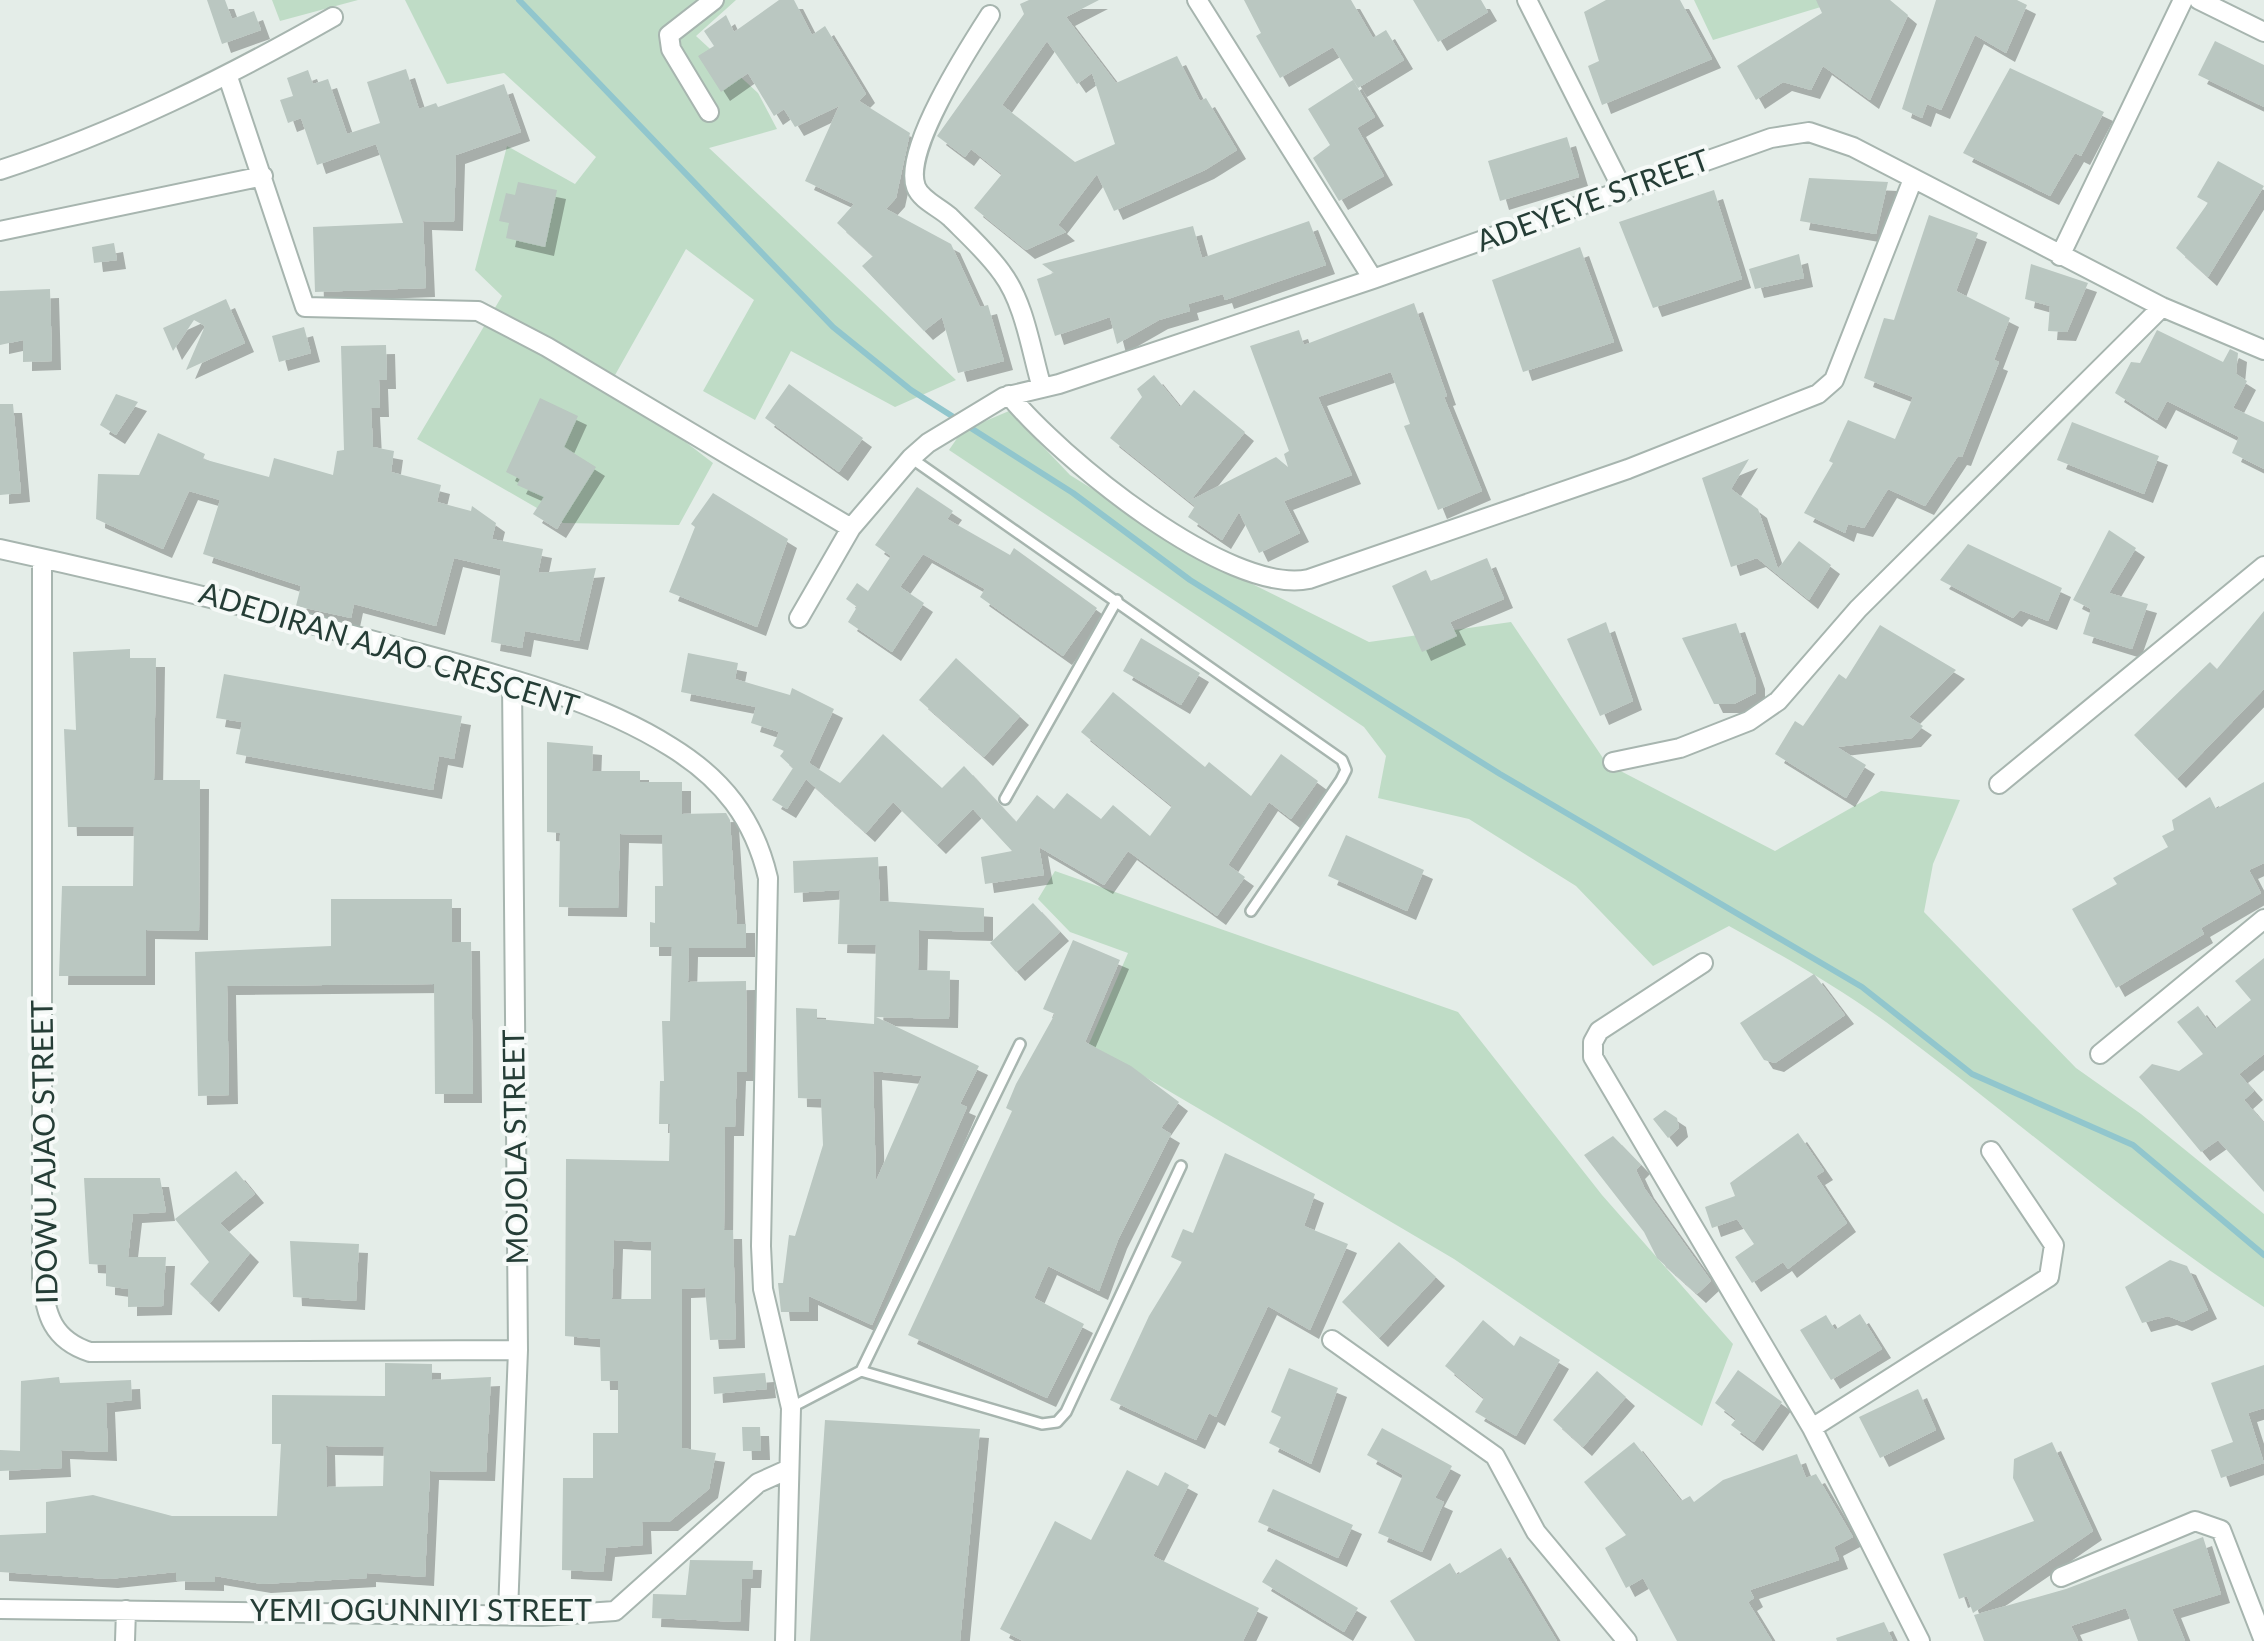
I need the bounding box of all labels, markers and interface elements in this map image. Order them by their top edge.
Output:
street label: ADEYEYE STREET [1471,140,1714,258]
street label: ADEDIRAN AJAO CRESCENT [195,573,584,723]
street label: IDOWU AJAO STREET [22,999,64,1304]
street label: MOJOLA STREET [494,1029,534,1265]
street label: YEMI OGUNNIYI STREET [250,1591,592,1627]

